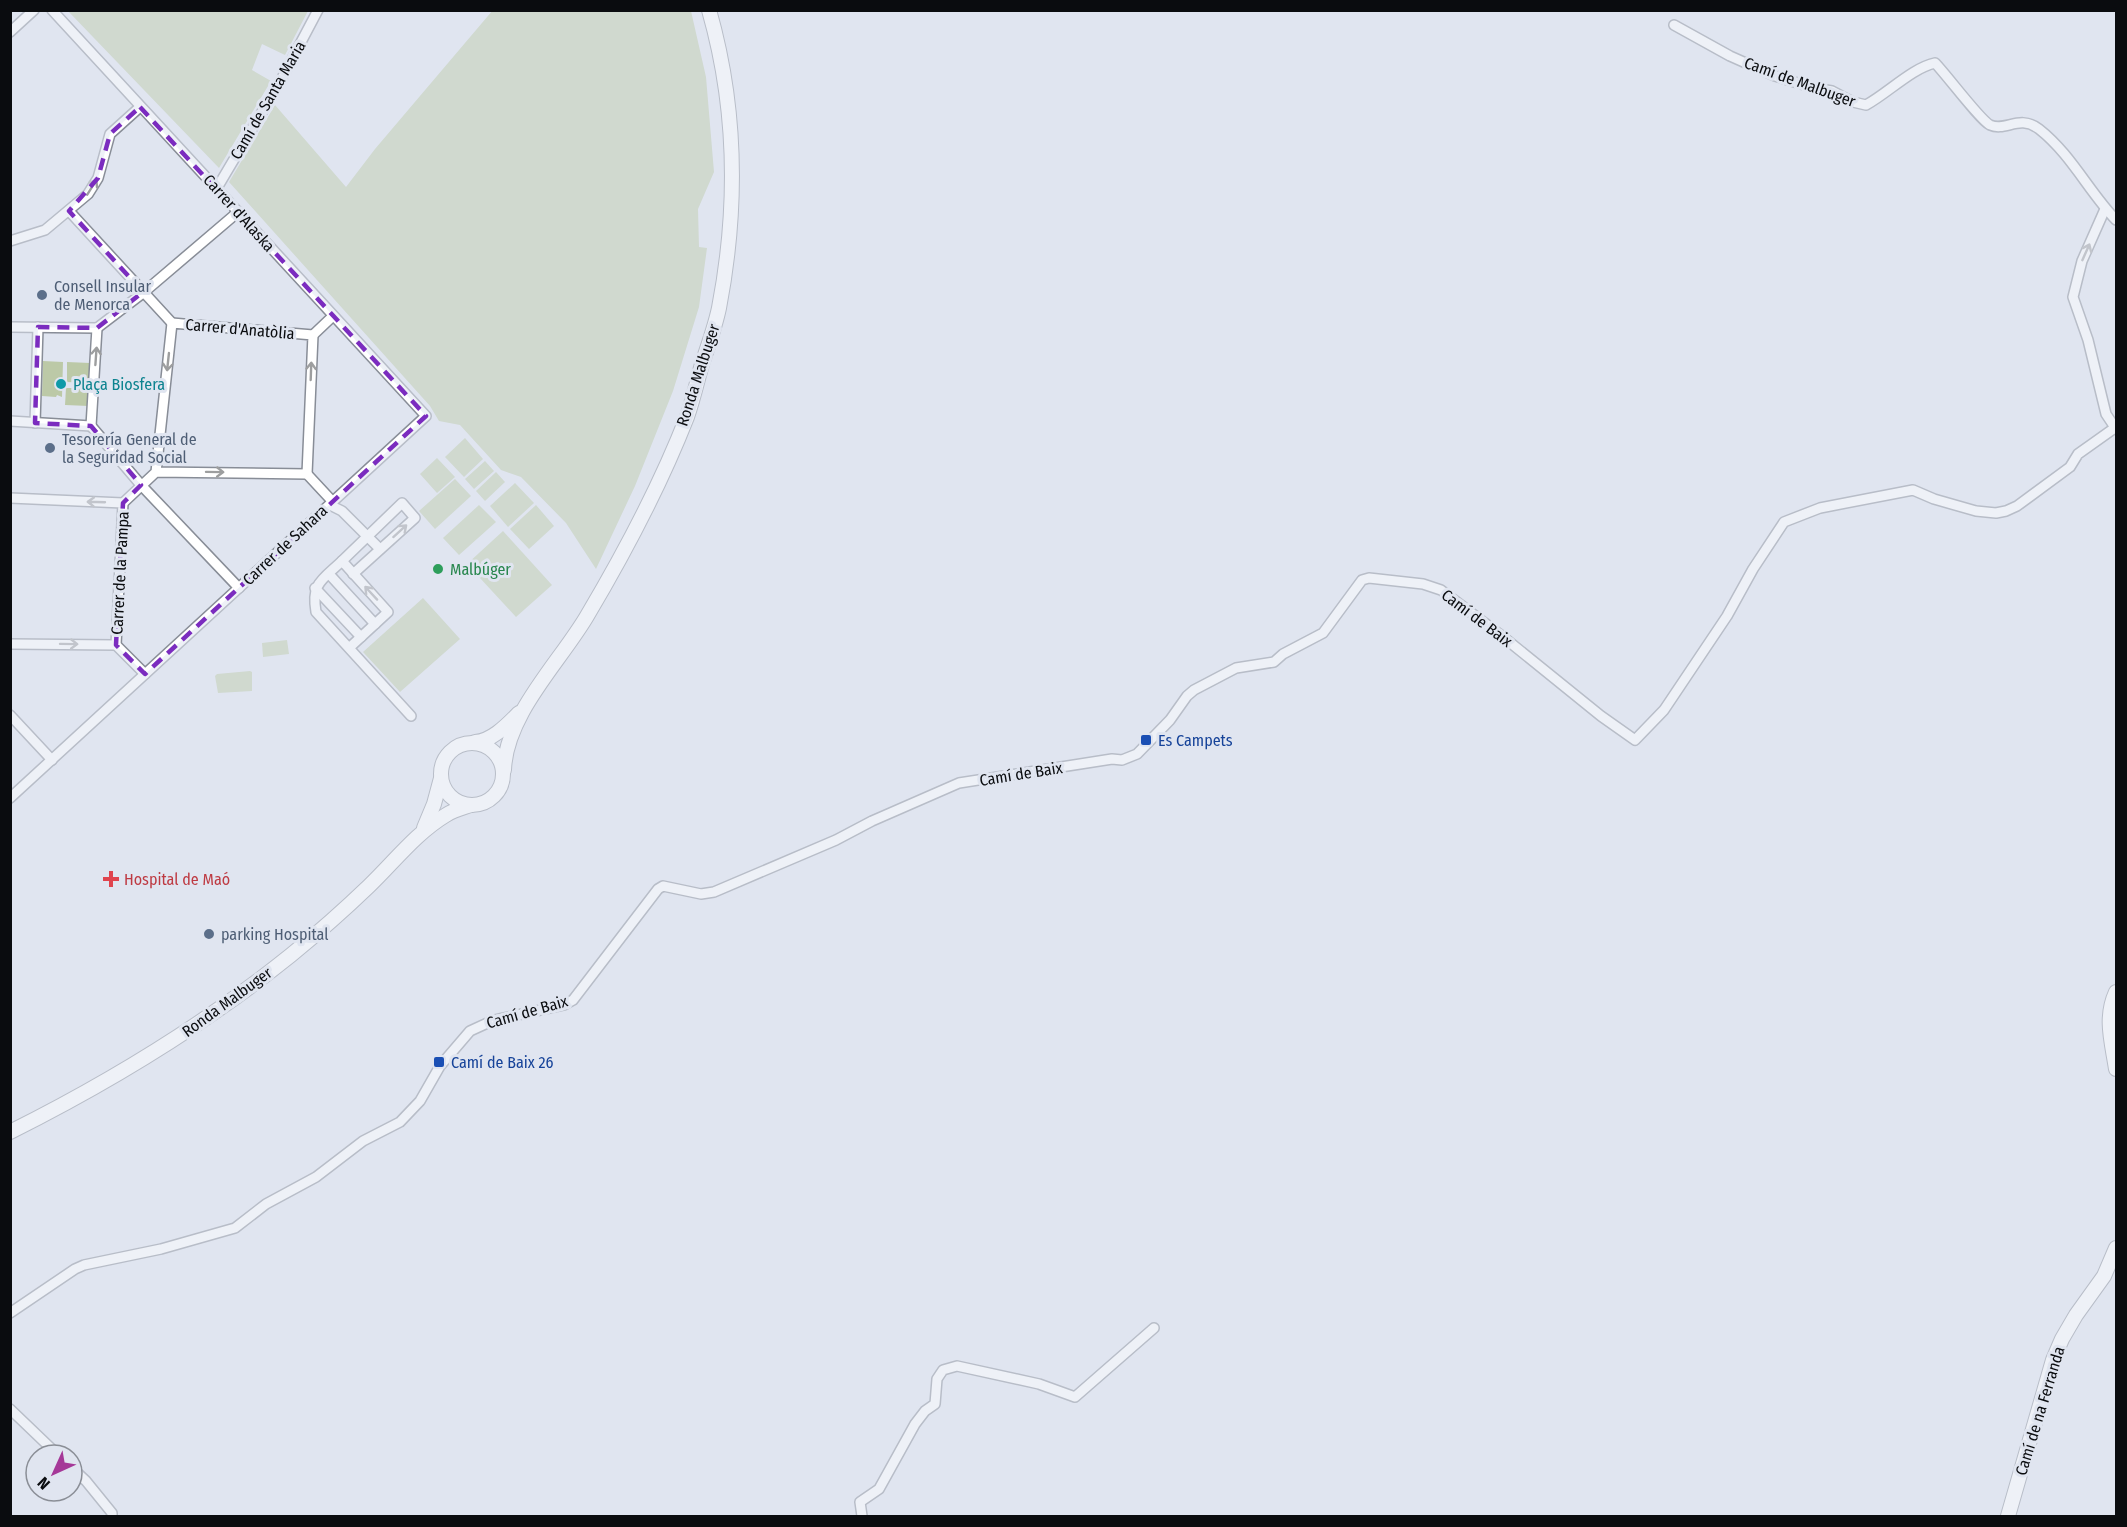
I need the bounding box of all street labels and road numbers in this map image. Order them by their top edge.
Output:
street label: Camí de Santa Maria [226,37,310,163]
street label: Camí de Malbuger [1742,53,1859,111]
street label: Carrer d'Alaska [199,170,279,256]
street label: Carrer d'Anatòlia [185,315,295,343]
street label: Ronda Malbuger [673,321,724,429]
street label: Carrer de Sahara [239,501,331,589]
street label: Carrer de la Pampa [107,511,133,635]
street label: Camí de Baix [1438,585,1516,651]
street label: Camí de Baix [978,758,1064,790]
street label: Ronda Malbuger [178,963,276,1041]
street label: Camí de Baix [484,991,570,1033]
street label: Camí de na Ferranda [2011,1344,2069,1478]

